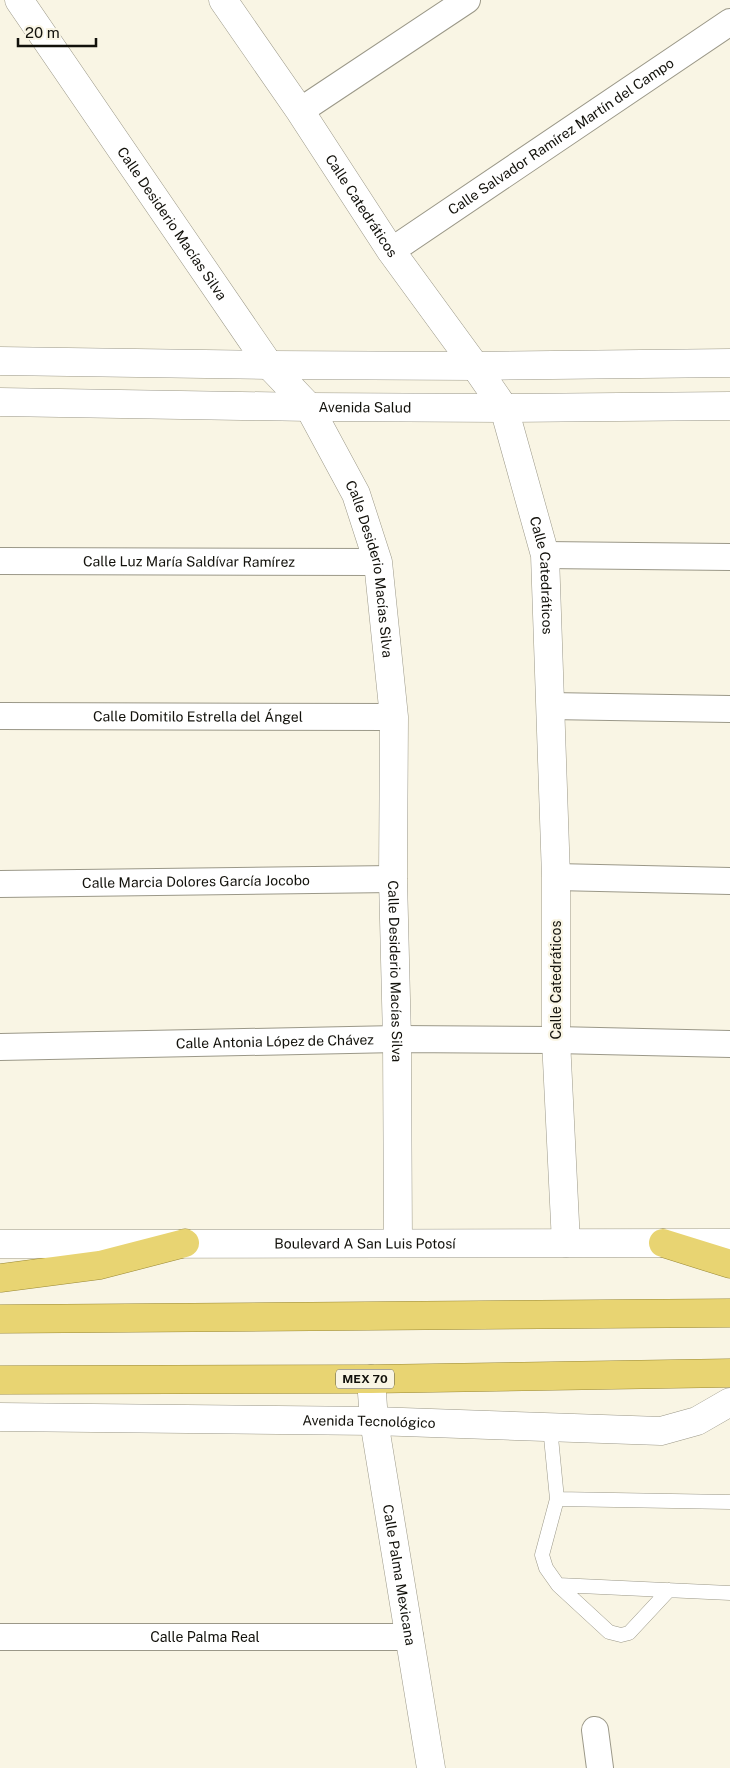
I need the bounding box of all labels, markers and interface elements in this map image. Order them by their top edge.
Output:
scale bar [18,15,95,47]
text: 20 m [25,24,60,41]
street label: Calle Salvador Ramírez Martín del Campo [445,54,677,218]
street label: Calle Desiderio Macías Silva [114,144,230,303]
street label: Calle Catedráticos [322,151,401,260]
street label: Avenida Salud [319,399,411,416]
street label: Calle Desiderio Macías Silva [342,478,396,658]
street label: Calle Catedráticos [527,515,556,635]
street label: Calle Luz María Saldívar Ramírez [83,553,295,570]
street label: Calle Domitilo Estrella del Ángel [93,708,303,725]
street label: Calle Marcia Dolores García Jocobo [82,872,310,891]
street label: Calle Desiderio Macías Silva [385,880,405,1062]
street label: Calle Catedráticos [548,920,564,1040]
street label: Calle Antonia López de Chávez [176,1031,374,1051]
street label: Boulevard A San Luis Potosí [274,1235,456,1252]
road number: MEX 70 [336,1370,394,1388]
street label: Avenida Tecnológico [302,1412,436,1431]
street label: Calle Palma Mexicana [380,1503,419,1647]
street label: Calle Palma Real [150,1629,260,1645]

